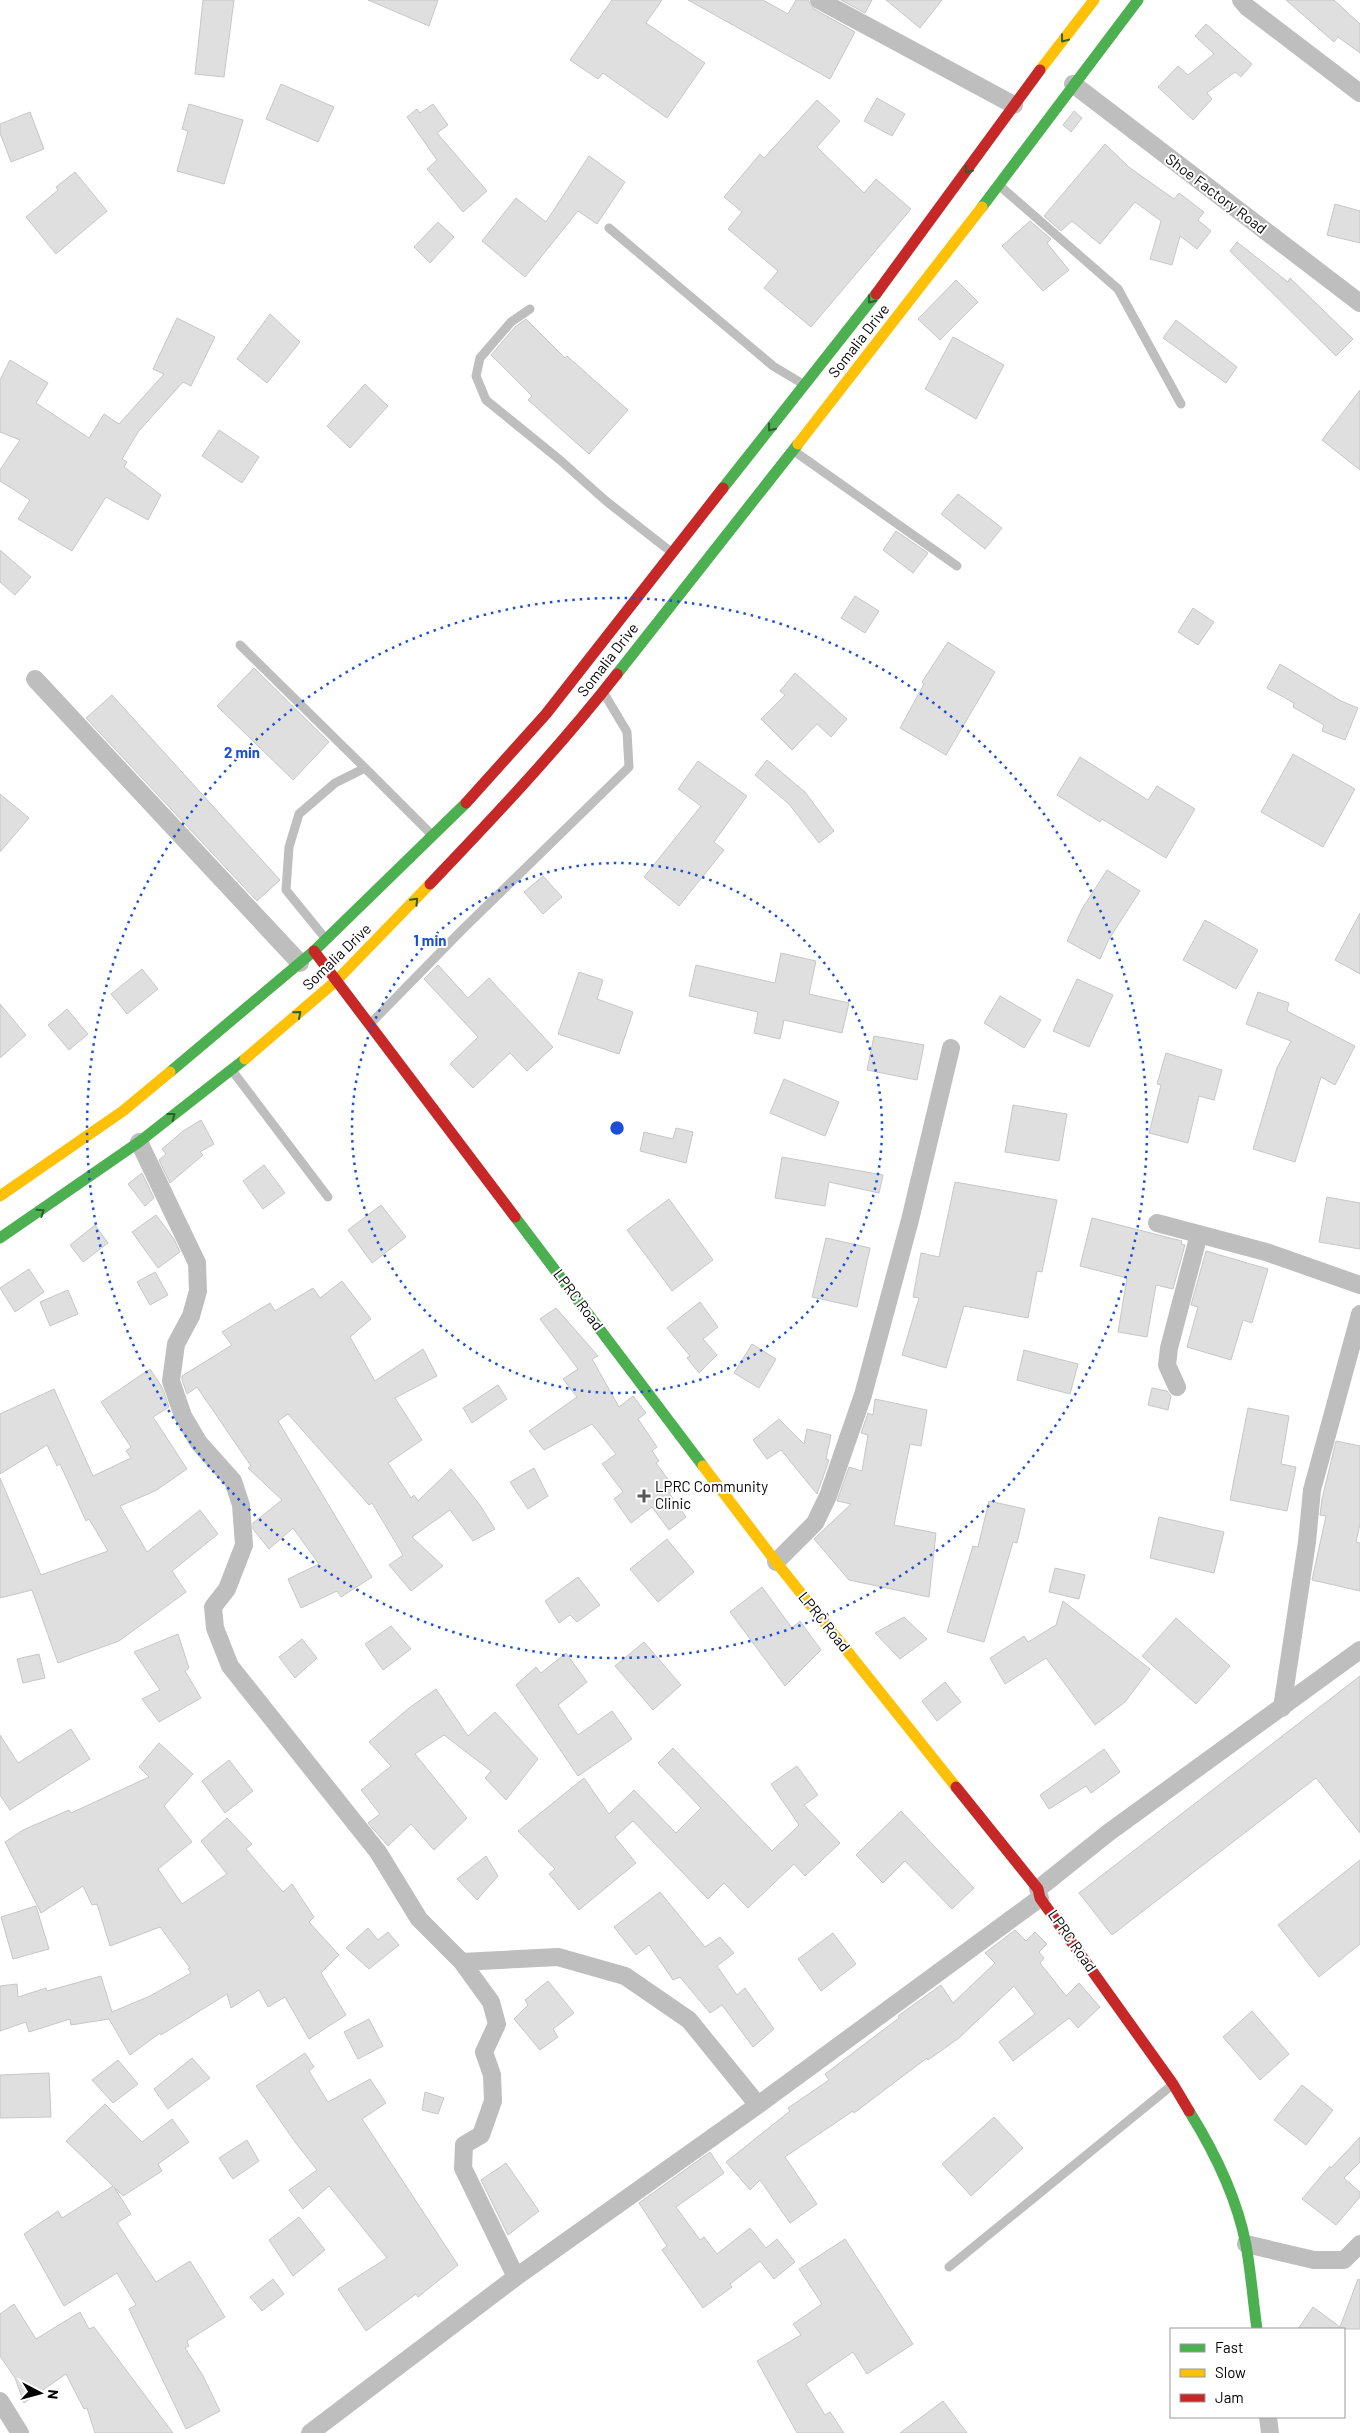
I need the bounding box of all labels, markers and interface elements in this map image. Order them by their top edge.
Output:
one-way arrow [1062,33,1070,42]
street label: Shoe Factory Road [1163,149,1271,237]
one-way arrow [965,164,974,174]
one-way arrow [869,294,877,303]
street label: Somalia Drive [824,300,893,381]
one-way arrow [768,422,776,431]
street label: Somalia Drive [573,619,642,700]
text: 2 min [224,743,260,761]
one-way arrow [409,897,418,906]
street label: Somalia Drive [298,919,374,993]
text: 1 min [414,931,446,949]
one-way arrow [293,1010,302,1019]
one-way arrow [166,1114,175,1122]
centre of rings [608,1119,626,1137]
one-way arrow [36,1208,45,1218]
street label: LPRC Road [550,1265,608,1334]
place label: LPRC Community Clinic [655,1477,768,1512]
marker: LPRC Community Clinic [637,1489,651,1503]
street label: LPRC Road [795,1588,854,1655]
street label: LPRC Road [1045,1906,1101,1975]
legend [1170,2328,1345,2418]
text: Fast [1215,2338,1243,2356]
text: Slow [1215,2363,1246,2381]
north arrow [15,2368,65,2418]
text: Jam [1215,2388,1244,2406]
text: N [44,2389,62,2400]

